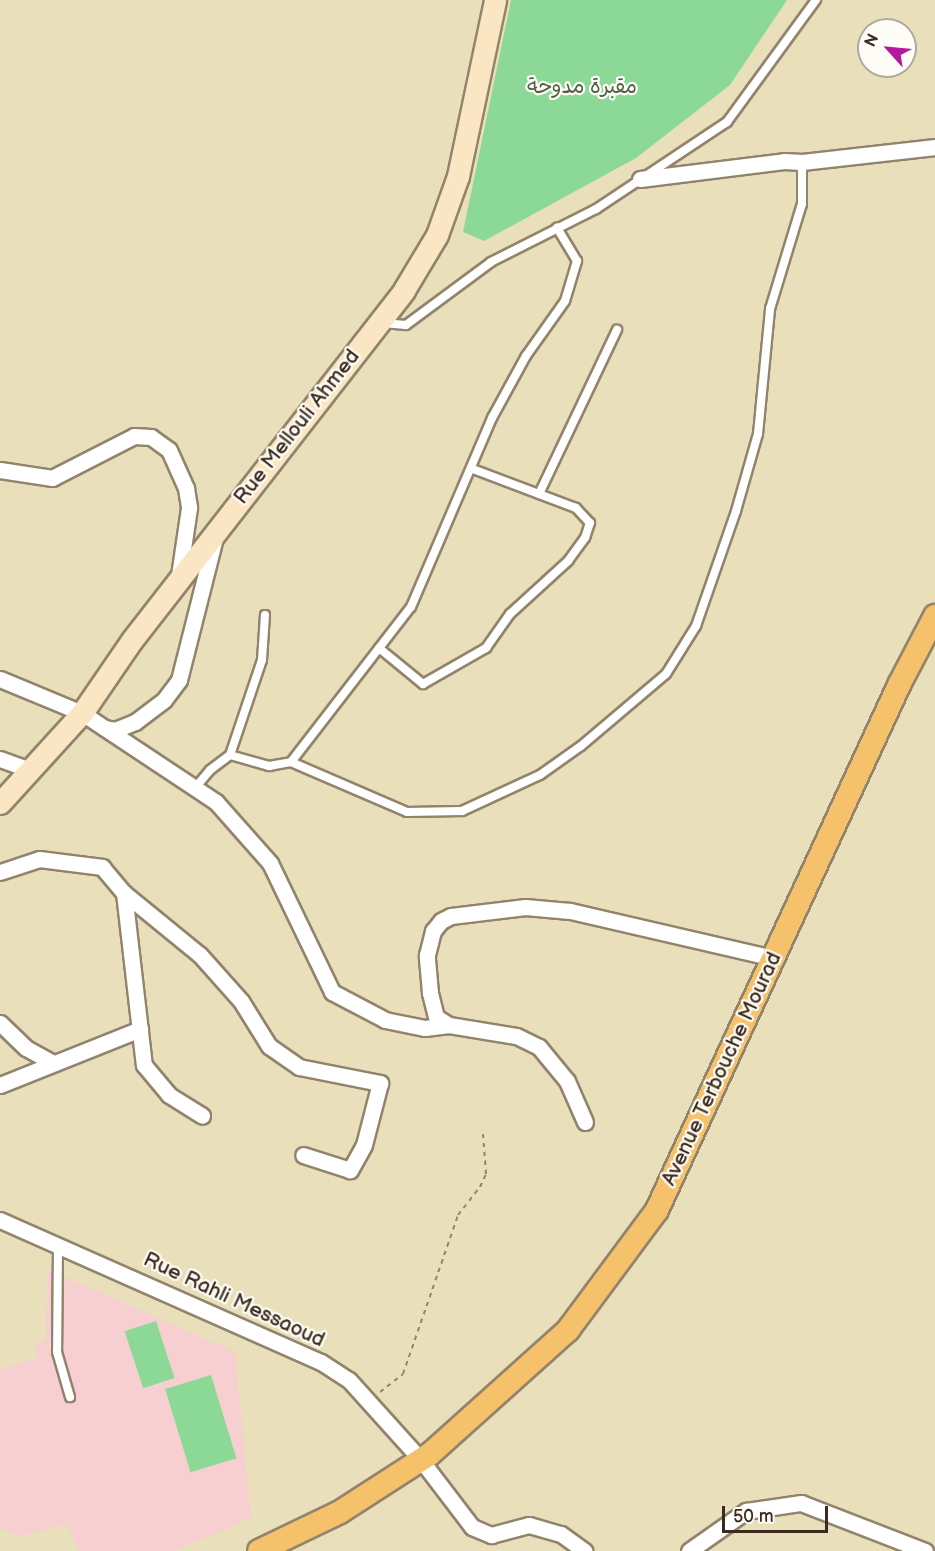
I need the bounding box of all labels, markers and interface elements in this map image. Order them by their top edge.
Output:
north arrow [857,18,917,78]
text: N [861,31,883,50]
park label: مقبرة مدوحة [527,74,637,100]
street label: Rue Mellouli Ahmed [229,345,365,509]
street label: Avenue Terbouche Mourad [657,948,787,1190]
street label: Rue Rahli Messaoud [139,1247,329,1353]
scale bar [725,1494,832,1532]
text: 50 m [733,1506,774,1527]

